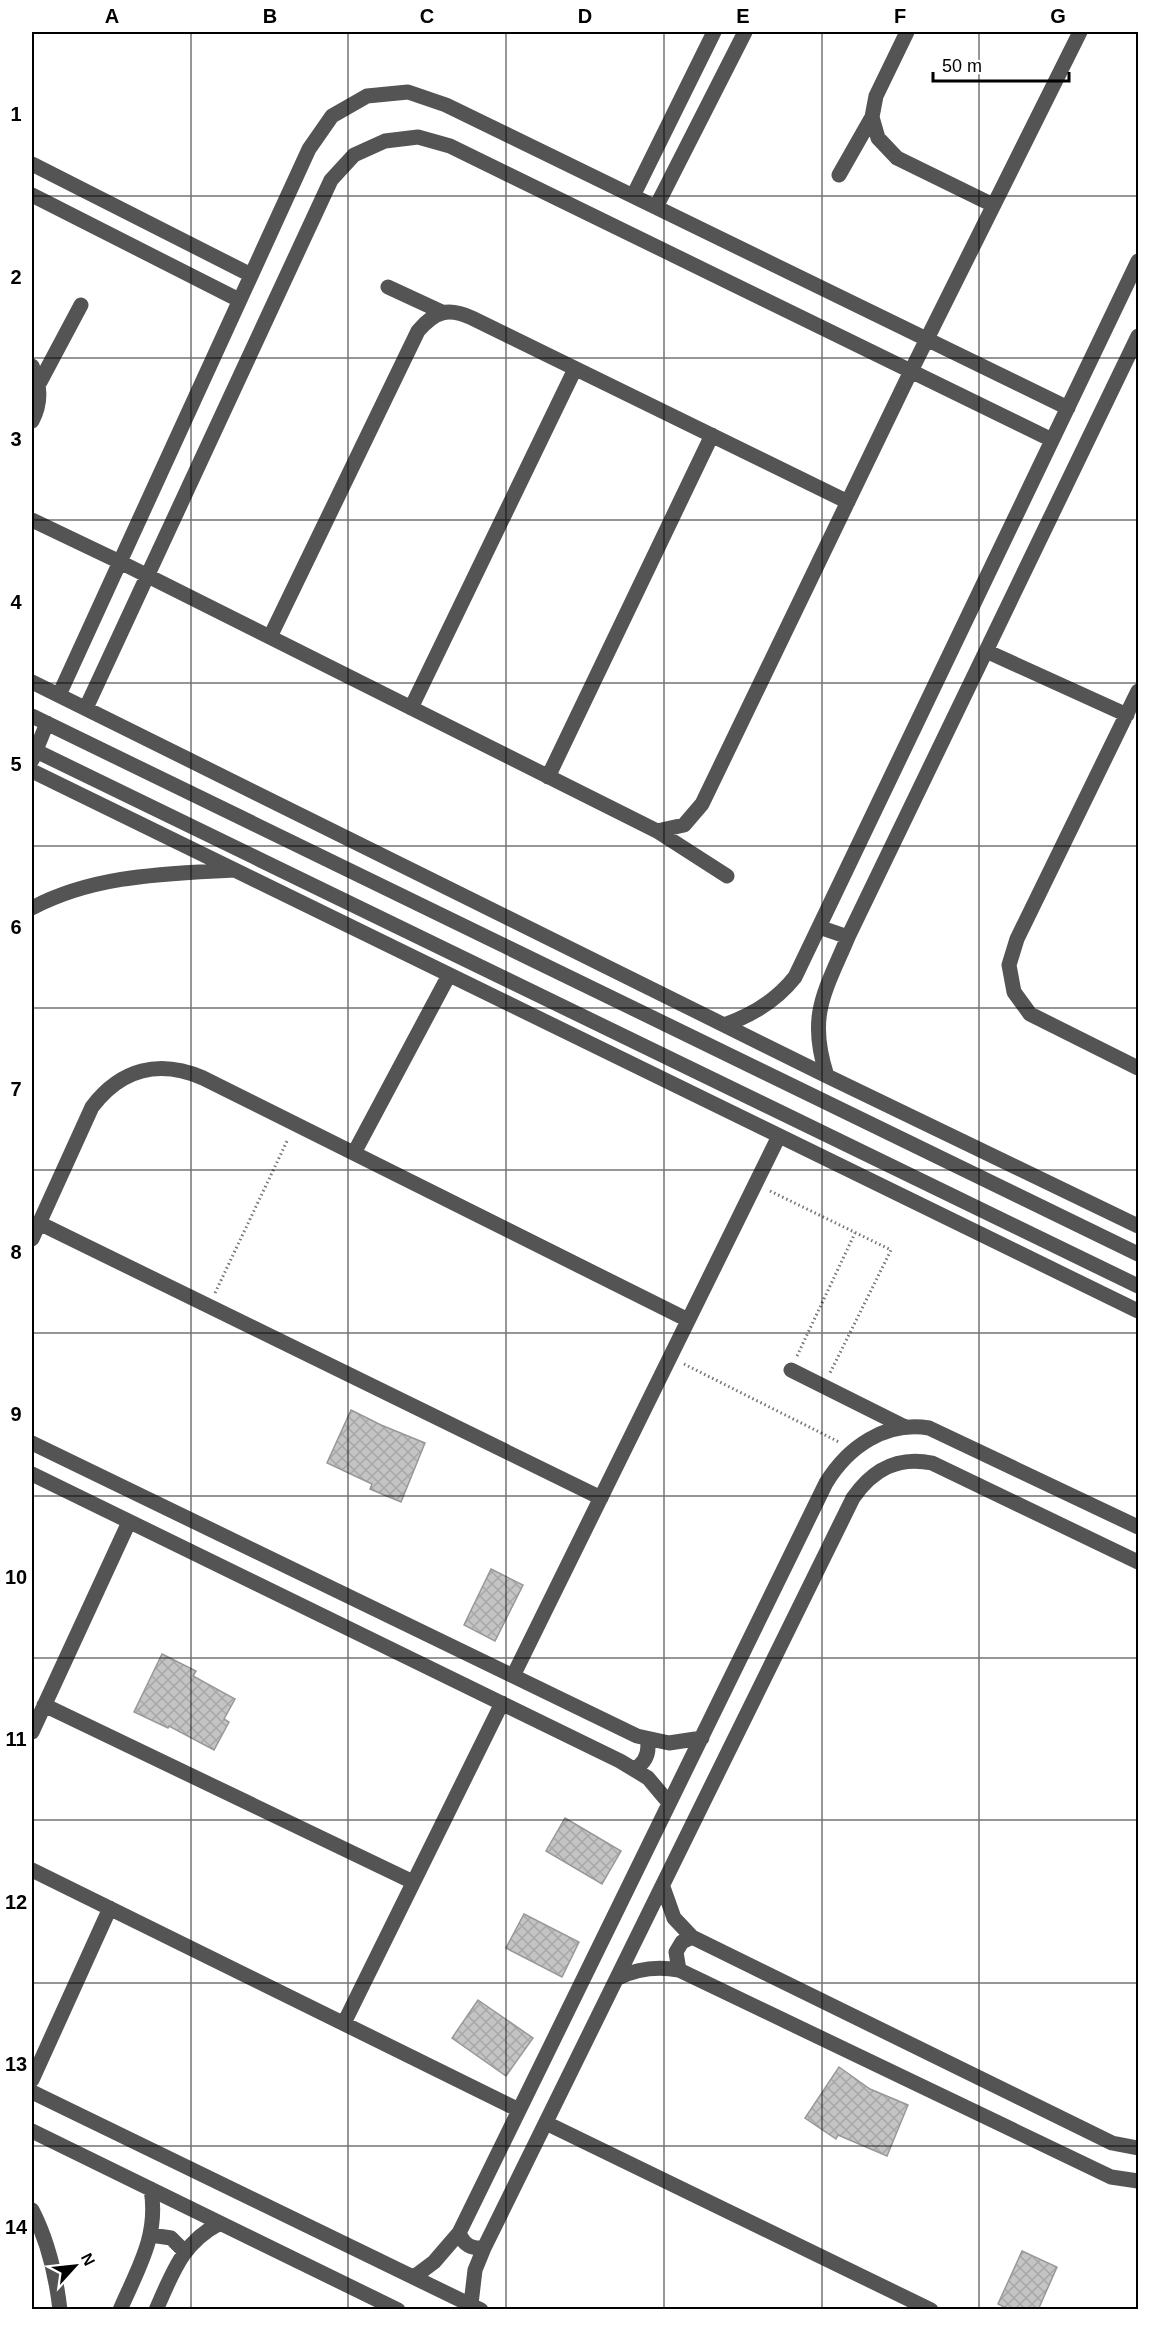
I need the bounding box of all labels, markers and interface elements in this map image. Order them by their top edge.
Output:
text: A [105,5,119,27]
text: B [263,5,277,27]
text: C [420,5,434,27]
text: D [578,5,592,27]
text: E [736,5,750,27]
text: F [894,5,906,27]
text: G [1050,5,1066,27]
scale bar [933,45,1070,83]
text: 50 m [942,56,982,76]
text: 1 [10,103,22,125]
text: 2 [10,266,22,288]
text: 3 [10,428,22,450]
text: 4 [10,591,22,613]
text: 5 [10,753,22,775]
text: 6 [10,916,22,938]
text: 7 [10,1078,22,1100]
text: 8 [10,1241,22,1263]
text: 9 [10,1403,22,1425]
text: 10 [5,1566,27,1588]
text: 11 [5,1728,27,1750]
text: 12 [5,1891,27,1913]
text: 13 [5,2053,27,2075]
text: 14 [5,2216,28,2238]
north arrow [45,2236,105,2296]
text: N [78,2250,98,2268]

